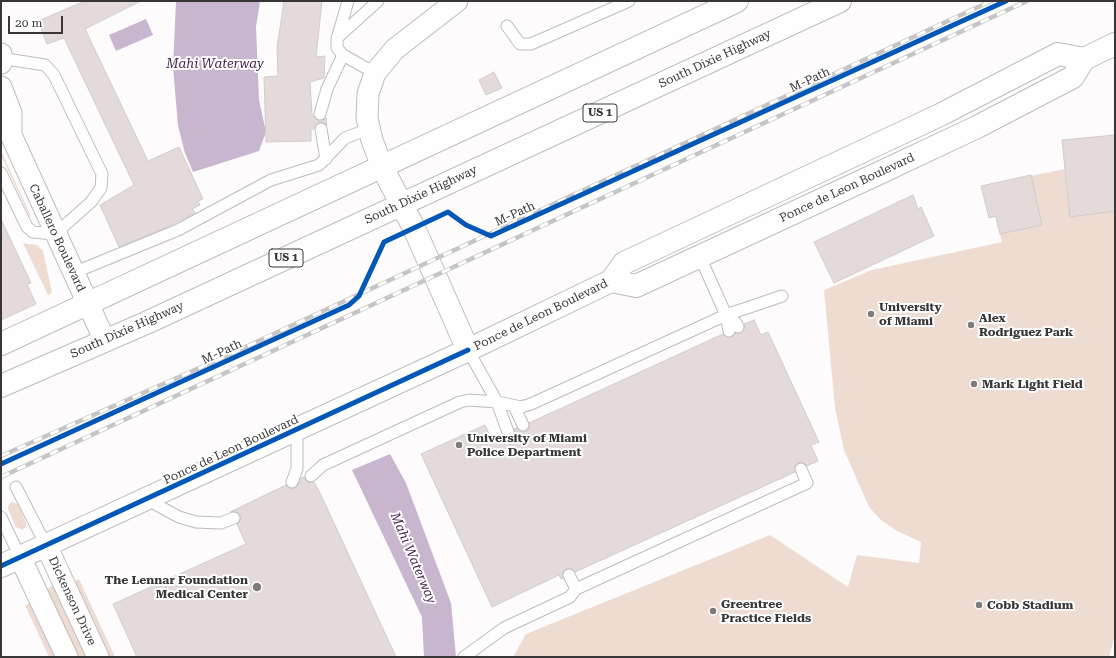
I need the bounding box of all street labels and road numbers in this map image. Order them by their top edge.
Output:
street label: South Dixie Highway [656,27,774,91]
street label: M-Path [788,64,832,96]
road number: US 1 [583,104,617,122]
street label: Ponce de Leon Boulevard [777,150,917,226]
street label: South Dixie Highway [362,163,480,227]
street label: Caballero Boulevard [26,182,88,294]
street label: M-Path [493,199,537,229]
road number: US 1 [269,249,303,267]
street label: Ponce de Leon Boulevard [472,276,610,354]
street label: South Dixie Highway [68,298,186,362]
street label: M-Path [200,336,244,368]
street label: Ponce de Leon Boulevard [161,412,301,488]
street label: Dickenson Drive [45,554,99,648]

